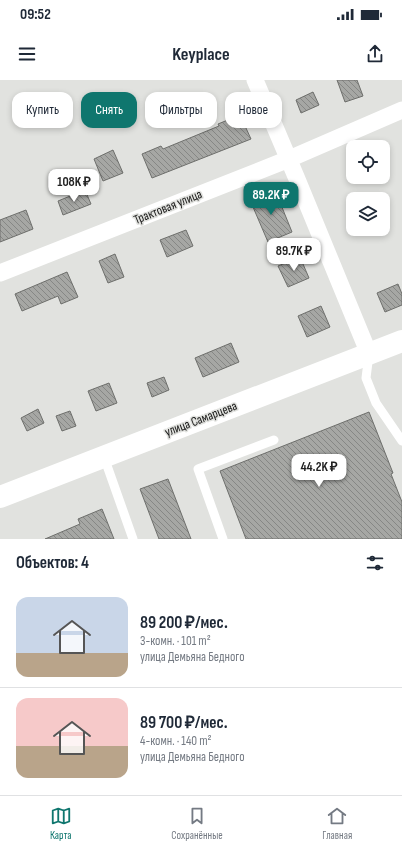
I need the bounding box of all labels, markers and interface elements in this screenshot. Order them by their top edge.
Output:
text: 09:52 [20,5,51,24]
icon: menu [16,43,38,65]
icon: share [364,43,386,65]
text: Keyplace [172,44,230,65]
chip: Купить [12,92,73,128]
chip: Снять [81,92,137,128]
chip: Фильтры [145,92,217,128]
chip: Новое [225,92,282,128]
map controls [346,140,390,236]
button: locate [346,140,390,184]
pin: 108K ₽ [41,169,107,203]
text: 108K ₽ [57,174,91,190]
pin: 89.2K ₽ [234,182,308,216]
street label: Трактовая улица [132,186,204,228]
text: 89.2K ₽ [252,187,290,203]
button: layers [346,192,390,236]
pin: 89.7K ₽ [257,238,331,272]
text: 89.7K ₽ [276,243,312,259]
street label: улица Самарцева [163,398,239,440]
pin: 44.2K ₽ [282,454,356,488]
text: 44.2K ₽ [300,459,338,475]
icon: filters [364,552,386,574]
text: Объектов: 4 [16,553,89,573]
icon: home [48,613,96,661]
text: 89 200 ₽/мес. [140,613,228,633]
text: 3-комн. · 101 m² [140,633,211,649]
text: улица Демьяна Бедного [140,649,245,665]
text: 89 700 ₽/мес. [140,713,228,733]
icon: home [48,714,96,762]
text: 4-комн. · 140 m² [140,733,212,749]
text: улица Демьяна Бедного [140,749,245,765]
tab: Карта [50,805,72,842]
tab: Сохранённые [171,805,223,842]
tab: Главная [322,805,352,842]

